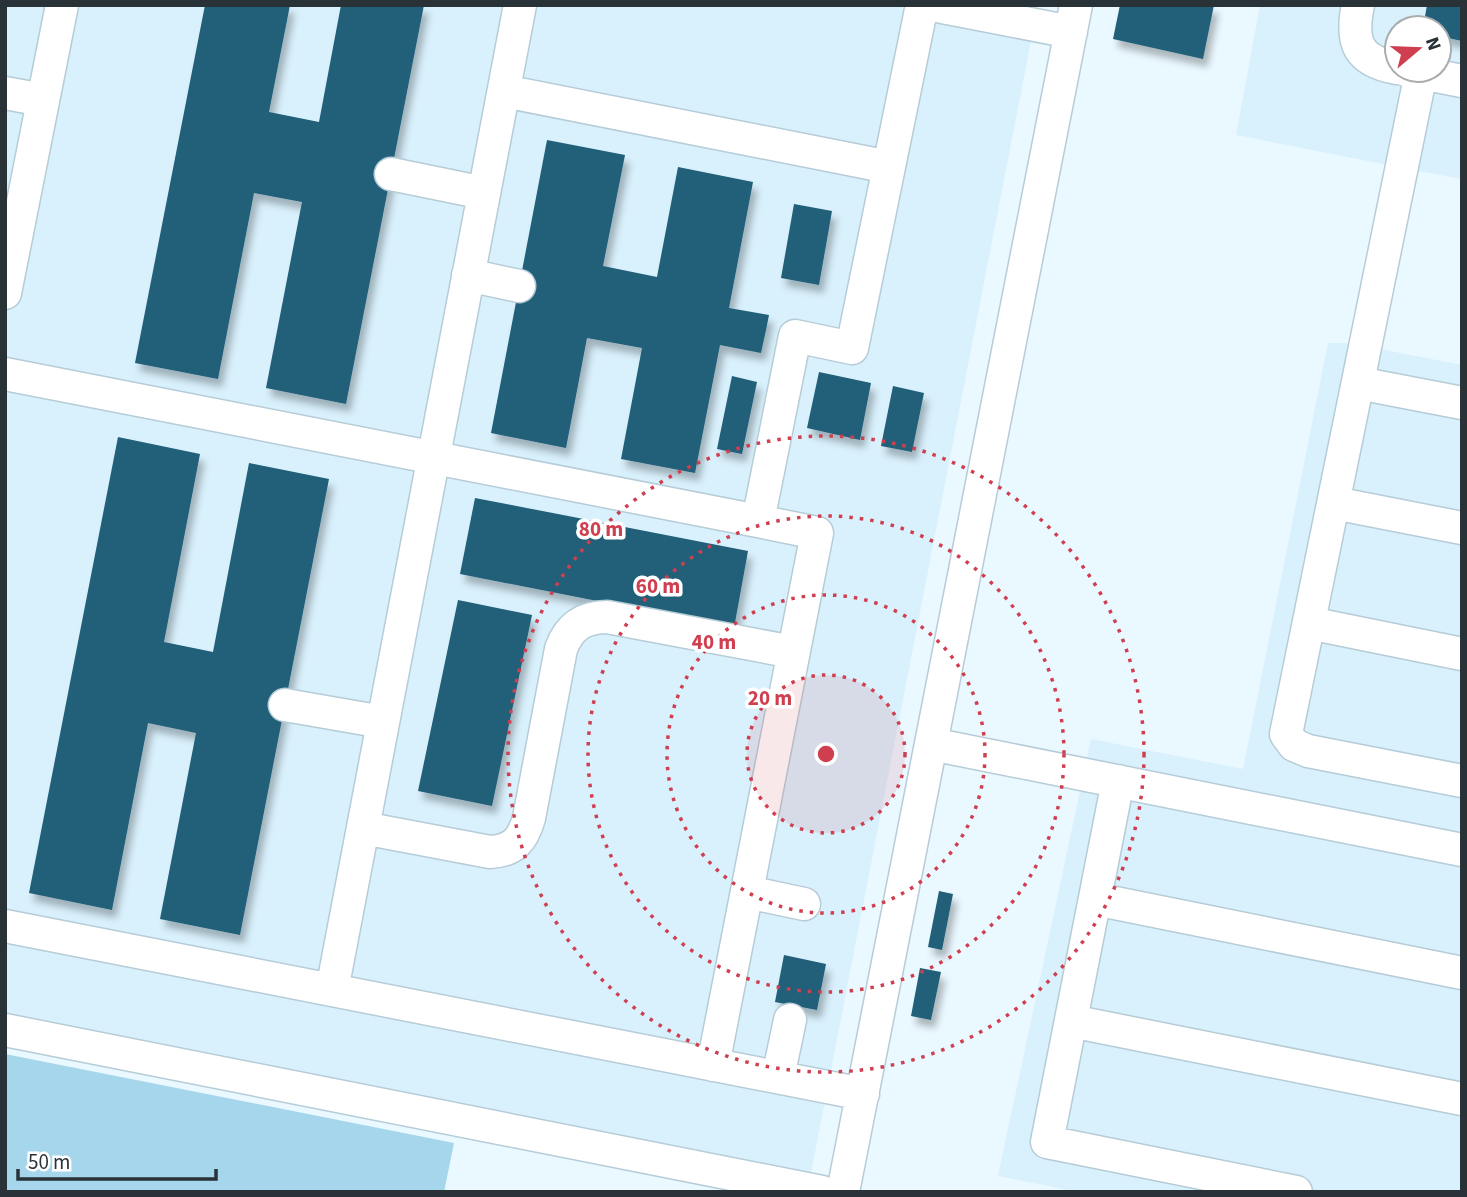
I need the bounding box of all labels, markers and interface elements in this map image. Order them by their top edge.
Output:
north arrow [1383,14,1453,84]
text: N [1418,34,1447,54]
text: 80 m [579,514,623,544]
text: 60 m [636,571,680,601]
text: 40 m [692,627,736,657]
text: 20 m [748,683,792,713]
centre of rings [814,742,838,766]
scale bar [18,1138,215,1182]
text: 50 m [28,1147,70,1177]

